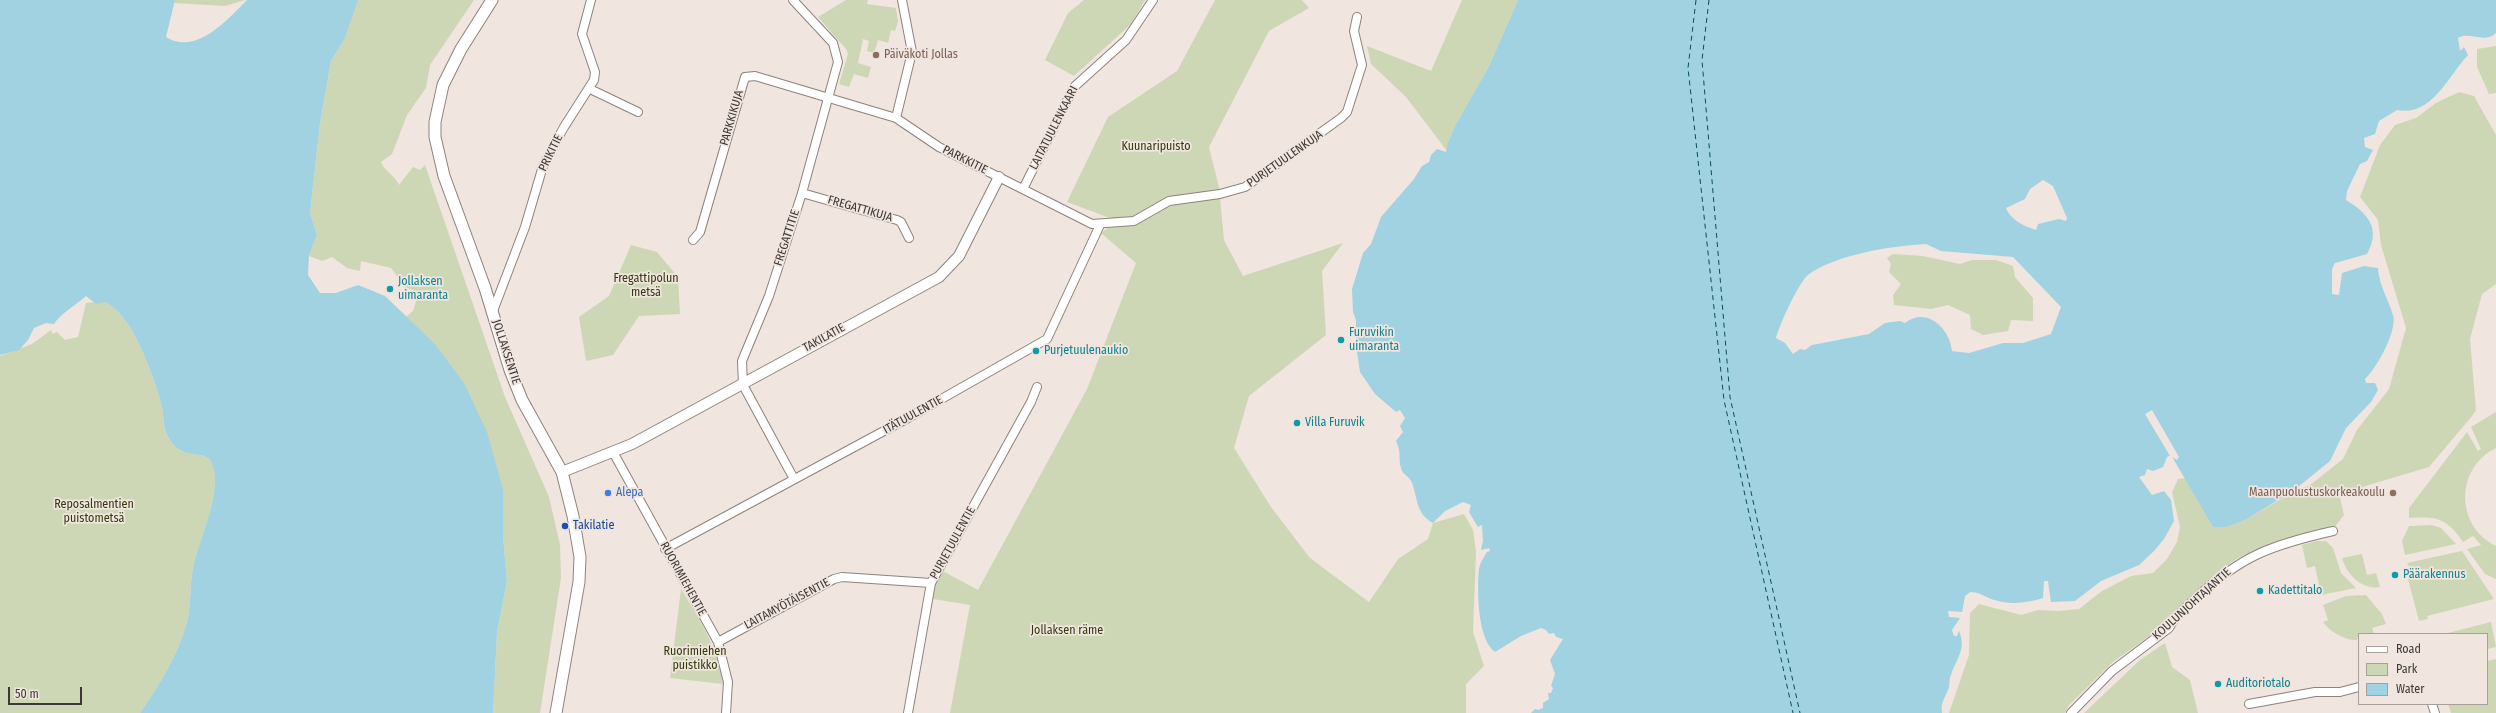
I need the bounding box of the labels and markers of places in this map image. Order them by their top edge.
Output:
place label: Päiväkoti Jollas [884,48,958,62]
marker: Päiväkoti Jollas [871,50,881,60]
place label: Jollaksen uimaranta [398,275,448,303]
marker: Jollaksen uimaranta [385,284,395,294]
place label: Furuvikin uimaranta [1349,326,1399,354]
marker: Furuvikin uimaranta [1336,335,1346,345]
place label: Purjetuulenaukio [1044,344,1128,358]
marker: Purjetuulenaukio [1031,346,1041,356]
place label: Villa Furuvik [1305,416,1365,430]
marker: Villa Furuvik [1292,418,1302,428]
place label: Alepa [616,486,644,500]
place label: Maanpuolustuskorkeakoulu [2249,486,2385,500]
marker: Alepa [603,488,613,498]
marker: Maanpuolustuskorkeakoulu [2388,488,2398,498]
place label: Takilatie [573,519,614,533]
marker: Takilatie [560,521,570,531]
place label: Päärakennus [2403,568,2466,582]
marker: Päärakennus [2390,570,2400,580]
place label: Kadettitalo [2268,584,2322,598]
marker: Kadettitalo [2255,586,2265,596]
place label: Auditoriotalo [2226,677,2291,691]
marker: Auditoriotalo [2213,679,2223,689]

